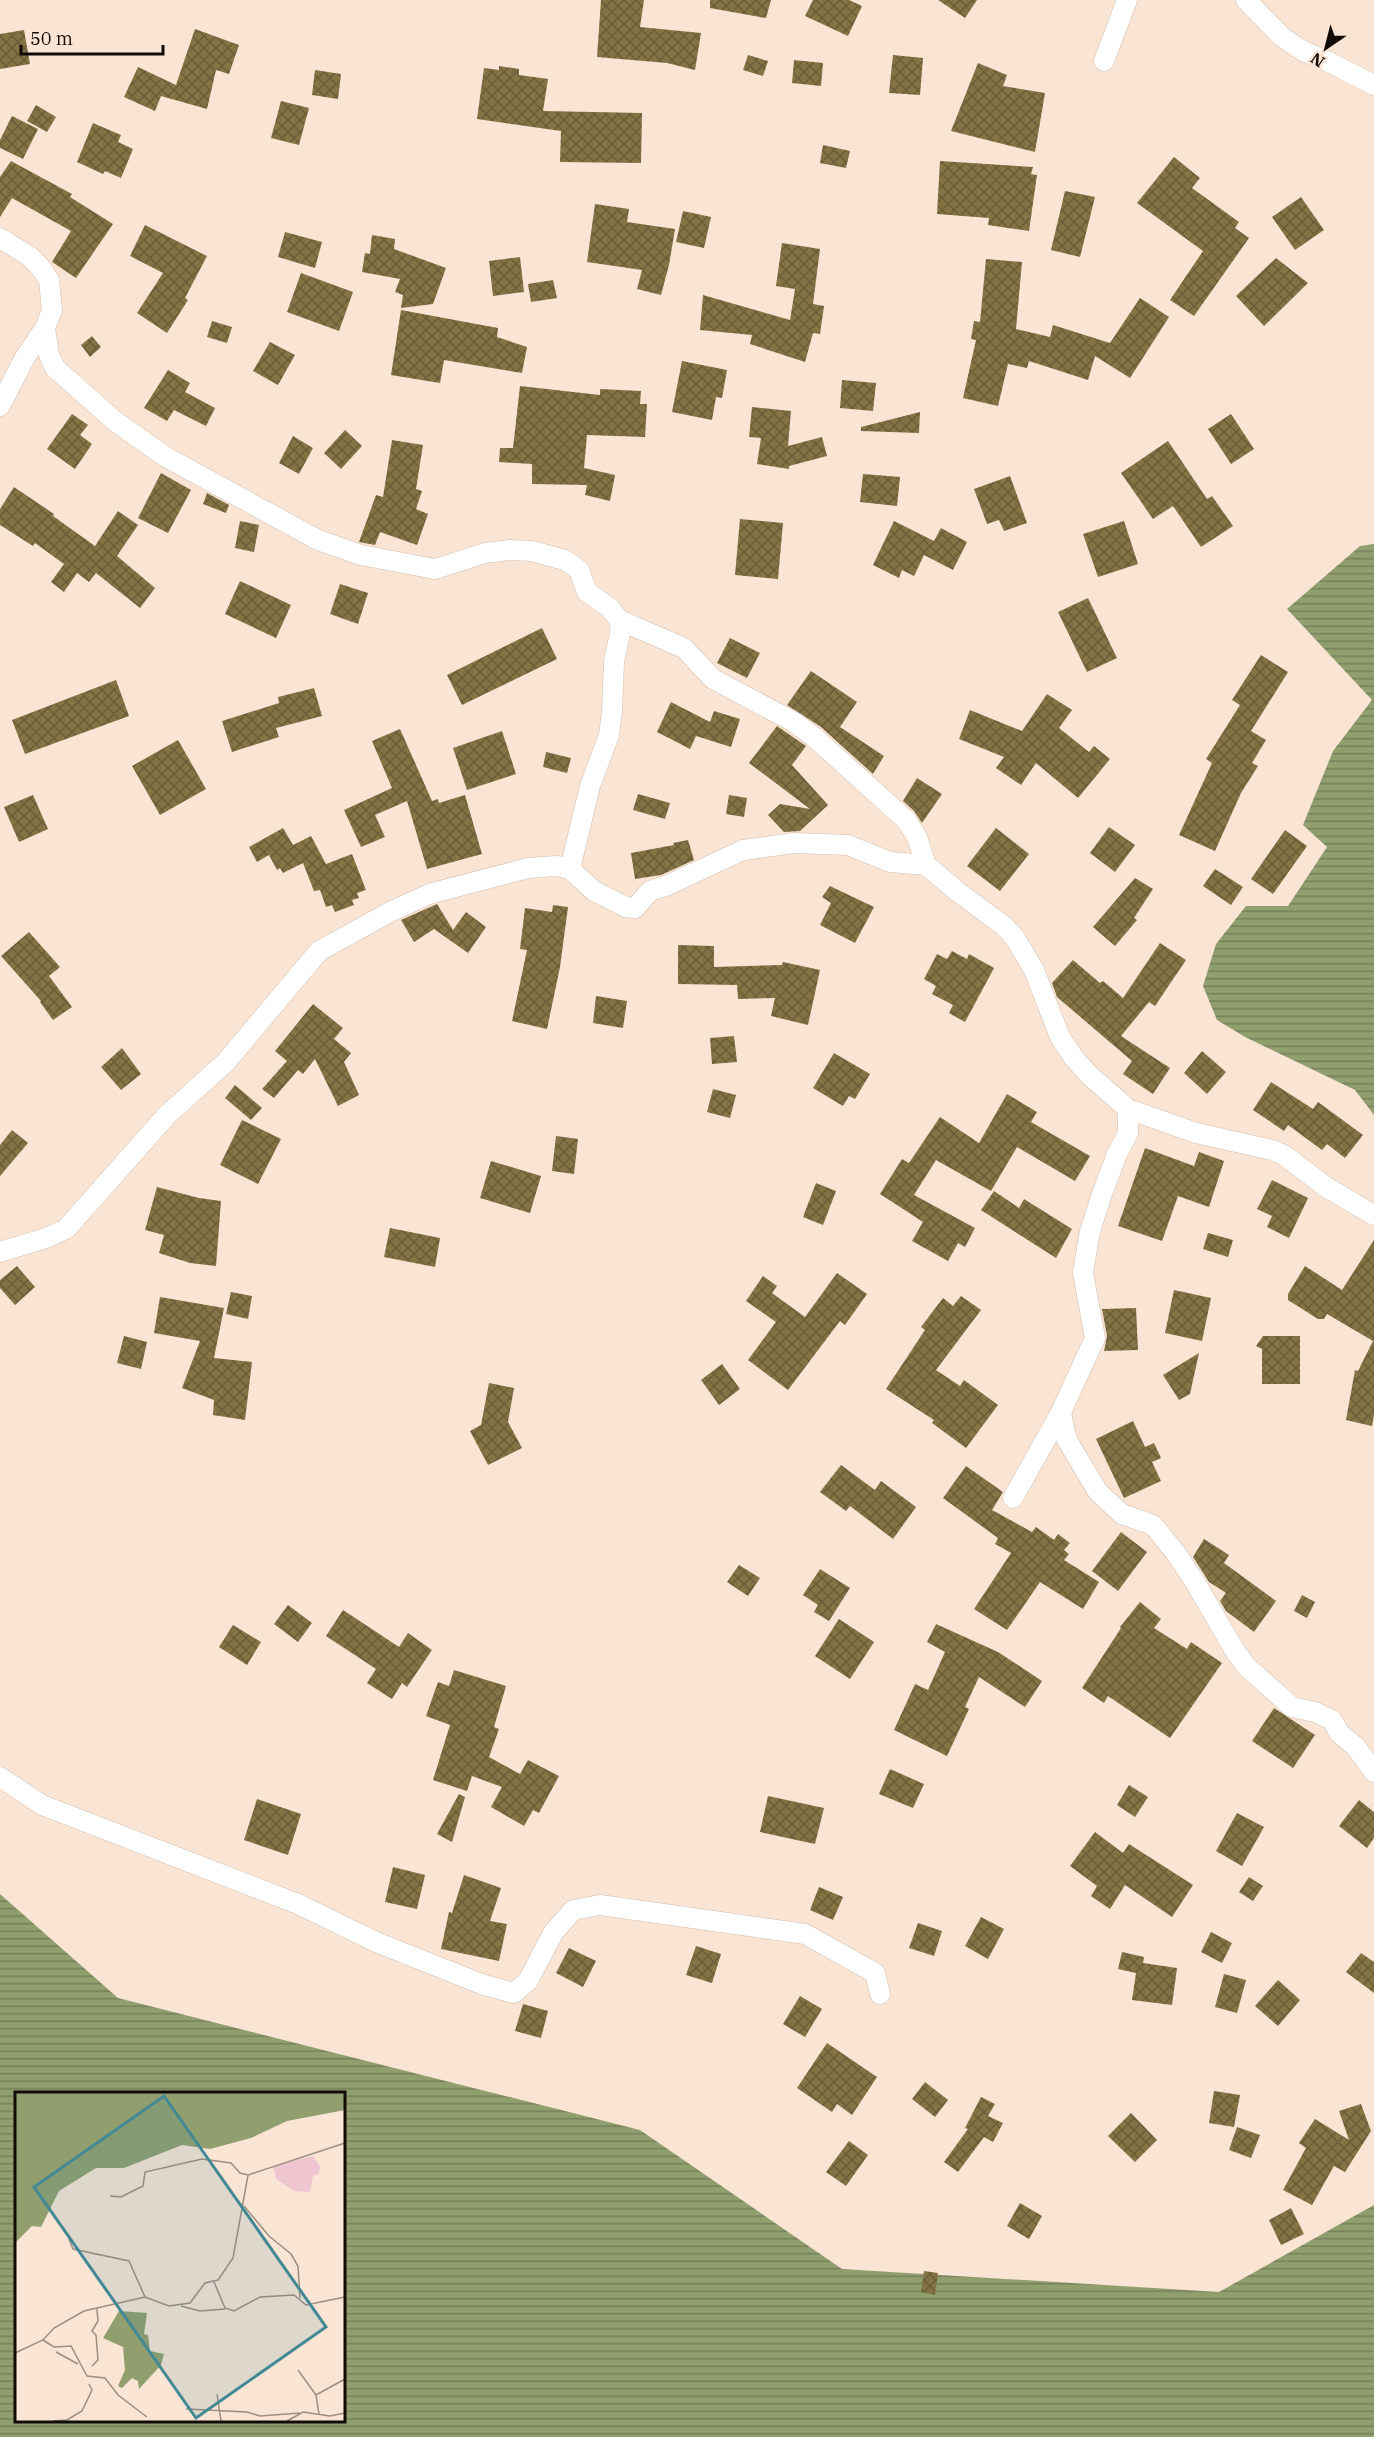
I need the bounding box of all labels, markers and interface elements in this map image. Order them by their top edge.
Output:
scale bar [21,18,164,56]
north arrow [1296,18,1356,78]
text: 50 m [30,27,73,50]
text: N [1306,48,1328,72]
inset map [15,2092,345,2422]

